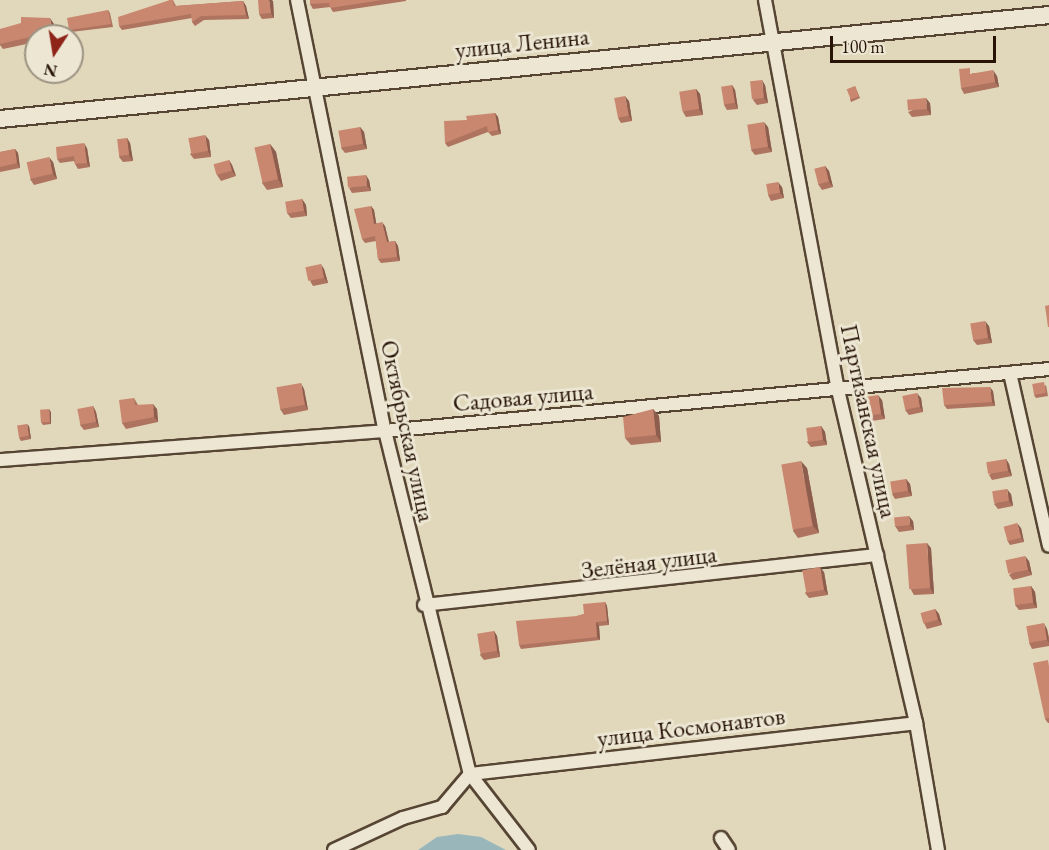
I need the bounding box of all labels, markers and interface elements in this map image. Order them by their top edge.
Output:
street label: улица Ленина [454,22,590,64]
north arrow [24,24,84,84]
scale bar [833,24,1000,62]
text: 100 m [841,35,885,58]
text: N [42,59,59,82]
street label: Партизанская улица [834,321,904,521]
street label: Октябрьская улица [375,338,441,524]
street label: Садовая улица [452,377,594,417]
street label: Зелёная улица [580,539,718,585]
street label: улица Космонавтов [595,701,787,753]

